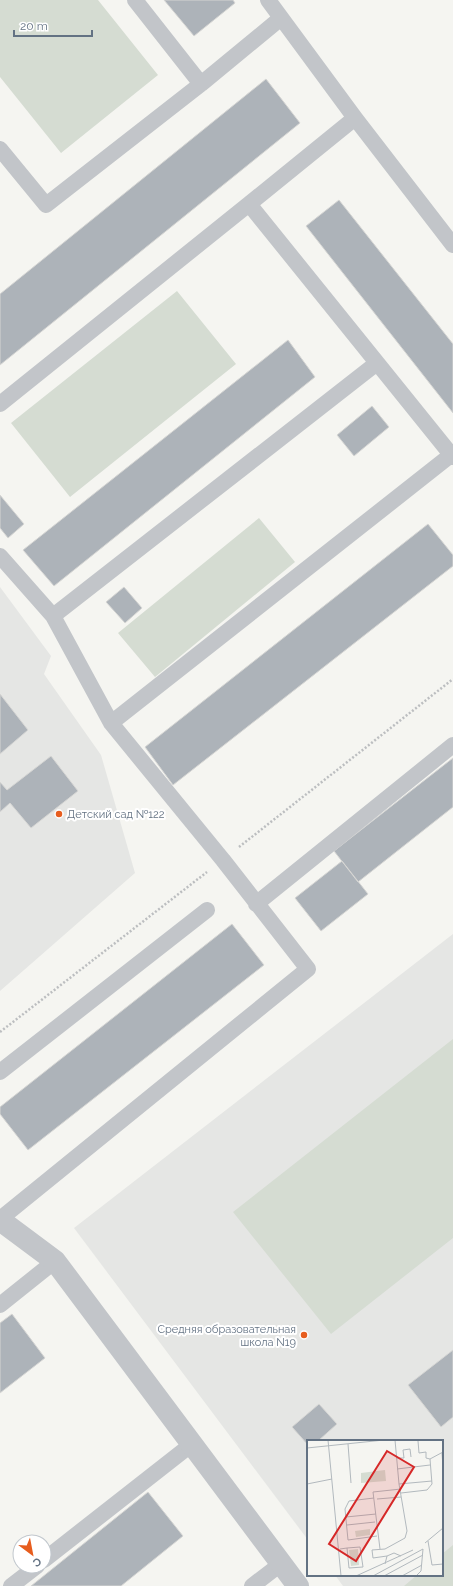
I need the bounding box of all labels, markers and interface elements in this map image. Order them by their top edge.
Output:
scale bar [14,12,92,38]
text: 20 m [20,19,48,33]
place label: Детский сад №122 [67,808,165,821]
marker: Детский сад №122 [54,809,64,819]
place label: Средняя образовательная школа N19 [157,1323,296,1349]
marker: Средняя образовательная школа N19 [299,1330,309,1340]
inset map [307,1440,443,1576]
north arrow [12,1534,52,1574]
text: С [30,1555,44,1570]

